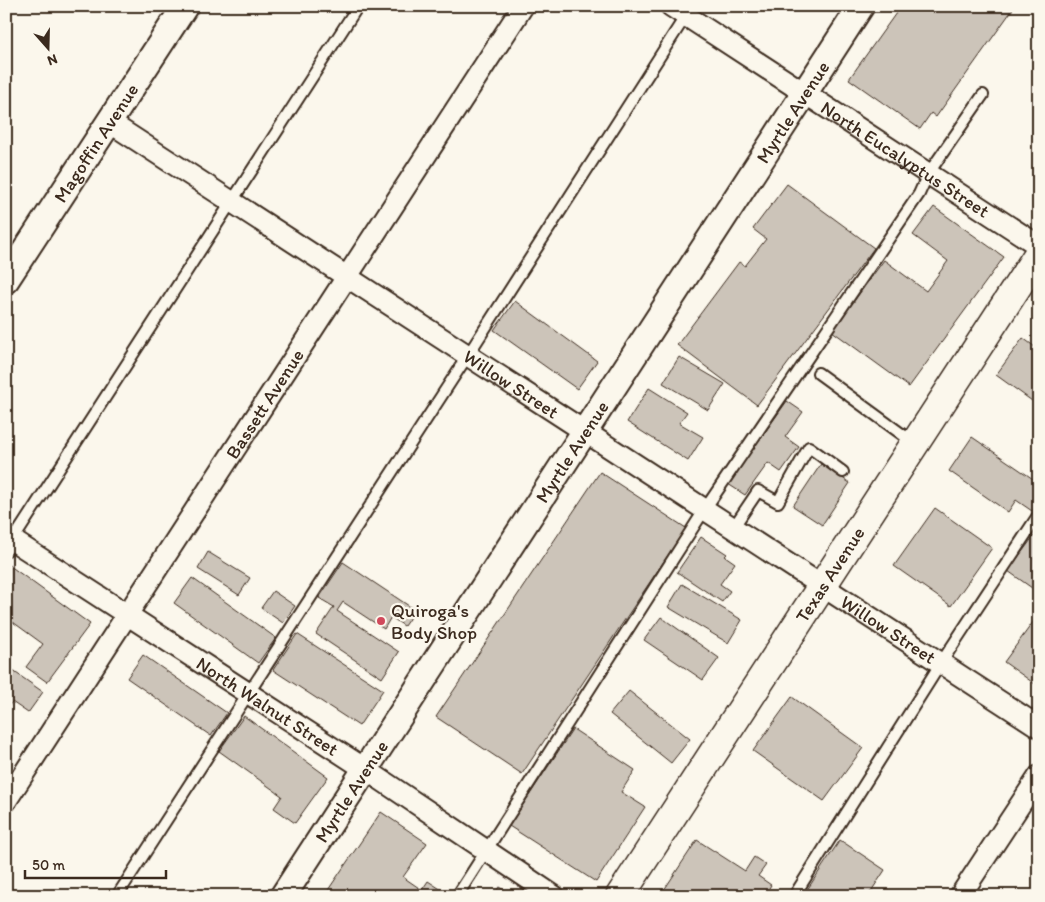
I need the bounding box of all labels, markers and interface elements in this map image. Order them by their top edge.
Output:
north arrow [22,22,72,72]
text: N [45,50,60,69]
street label: Myrtle Avenue [751,57,834,168]
street label: Magoffin Avenue [49,79,143,207]
street label: North Eucalyptus Street [817,96,994,223]
street label: Bassett Avenue [221,345,309,463]
street label: Willow Street [459,345,563,424]
street label: Myrtle Avenue [530,396,614,507]
street label: Texas Avenue [790,522,870,627]
street label: Willow Street [836,590,940,669]
place label: Quiroga's Body Shop [391,599,477,644]
marker: Quiroga's Body Shop [375,615,387,627]
street label: North Walnut Street [192,652,343,761]
street label: Myrtle Avenue [310,736,393,847]
scale bar [25,847,166,879]
text: 50 m [32,856,65,874]

